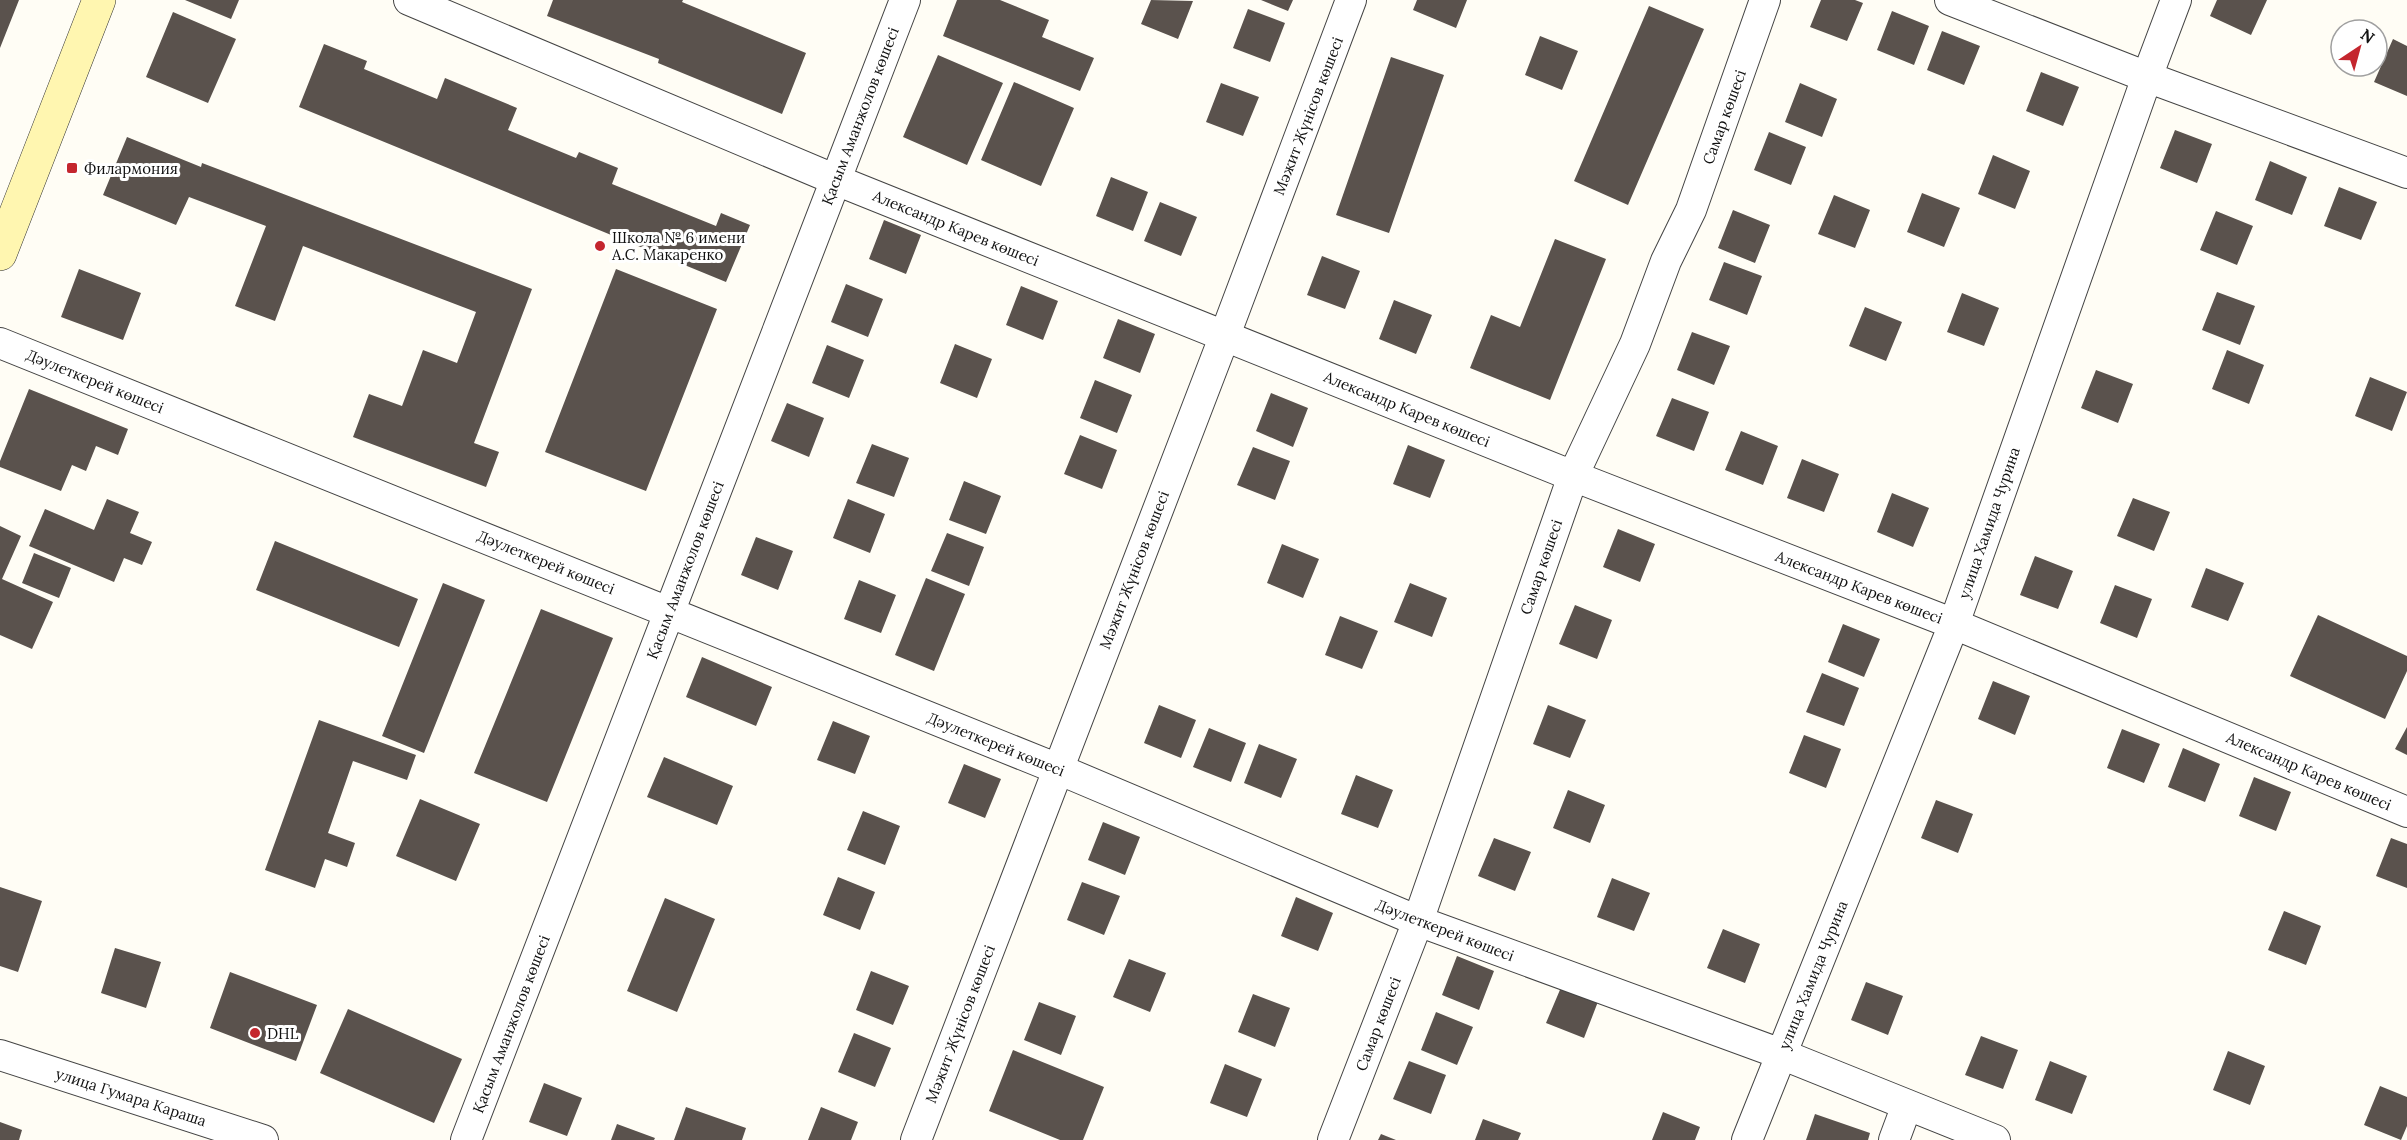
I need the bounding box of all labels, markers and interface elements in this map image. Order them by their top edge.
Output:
north arrow [2329,18,2389,78]
street label: Қасым Аманжолов көшесі [817,24,903,208]
text: N [2357,24,2379,48]
street label: Мәжит Жүнісов көшесі [1269,34,1347,198]
street label: Самар көшесі [1698,67,1750,167]
place label: Филармония [84,159,178,178]
marker: Филармония [65,161,79,175]
street label: Александр Карев көшесі [869,186,1042,270]
place label: Школа № 6 имени А.С. Макаренко [611,228,746,264]
marker: Школа № 6 имени А.С. Макаренко [593,239,607,253]
street label: Дәулеткерей көшесі [23,345,167,417]
street label: Александр Карев көшесі [1320,367,1493,451]
street label: улица Хамида Чурина [1954,444,2024,601]
street label: Қасым Аманжолов көшесі [642,478,728,662]
street label: Мәжит Жүнісов көшесі [1095,488,1173,652]
street label: Самар көшесі [1516,517,1566,617]
street label: Дәулеткерей көшесі [474,526,618,598]
street label: Александр Карев көшесі [1772,546,1945,628]
street label: Дәулеткерей көшесі [924,708,1068,780]
street label: Александр Карев көшесі [2223,727,2394,814]
street label: Дәулеткерей көшесі [1373,895,1517,965]
street label: улица Хамида Чурина [1774,897,1852,1052]
street label: Қасым Аманжолов көшесі [468,932,554,1116]
street label: Мәжит Жүнісов көшесі [921,942,999,1106]
street label: Самар көшесі [1351,974,1405,1074]
place label: DHL [267,1024,299,1043]
marker: DHL [248,1026,262,1040]
street label: улица Гумара Караша [53,1064,209,1130]

